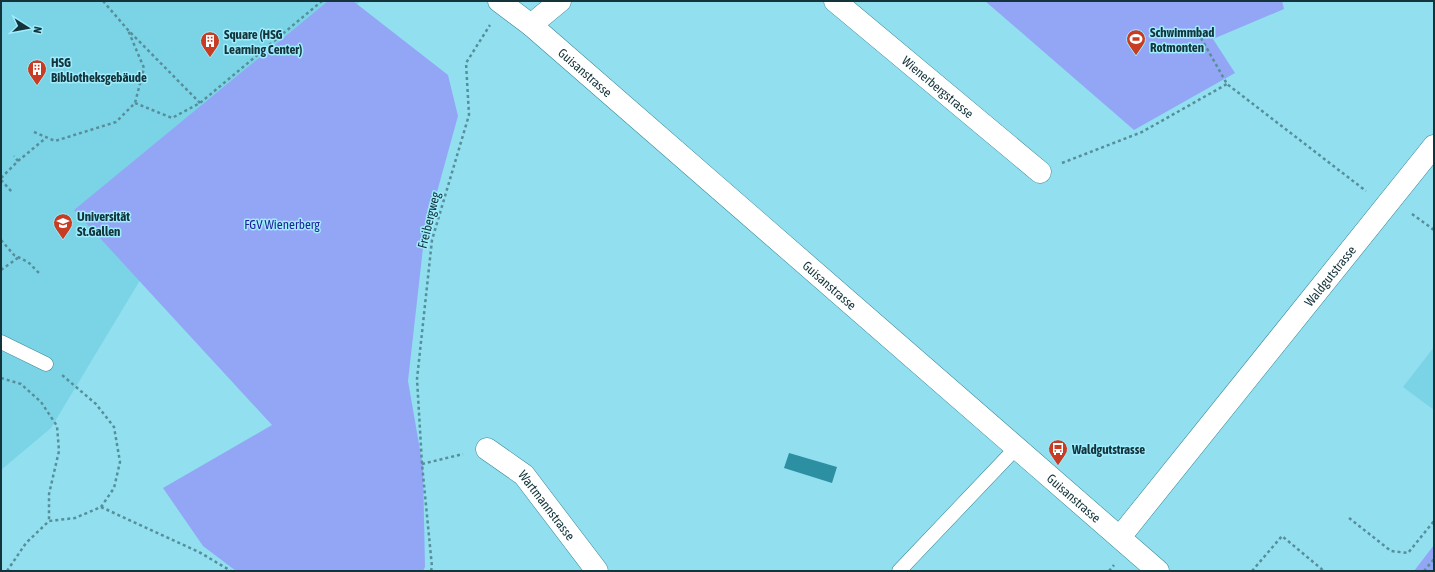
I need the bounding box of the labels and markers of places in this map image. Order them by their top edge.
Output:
place label: Schwimmbad Rotmonten [1150,25,1214,55]
place label: Square (HSG Learning Center) [224,27,302,57]
sports icon: Schwimmbad Rotmonten [1125,28,1147,56]
building icon: Square (HSG Learning Center) [199,30,221,58]
place label: HSG Bibliotheksgebäude [51,55,147,85]
building icon: HSG Bibliotheksgebäude [26,58,48,86]
place label: Universität St.Gallen [77,209,130,239]
school or university icon: Universität St.Gallen [52,212,74,240]
bus stop icon: Waldgutstrasse [1047,438,1069,466]
place label: Waldgutstrasse [1071,442,1145,457]

